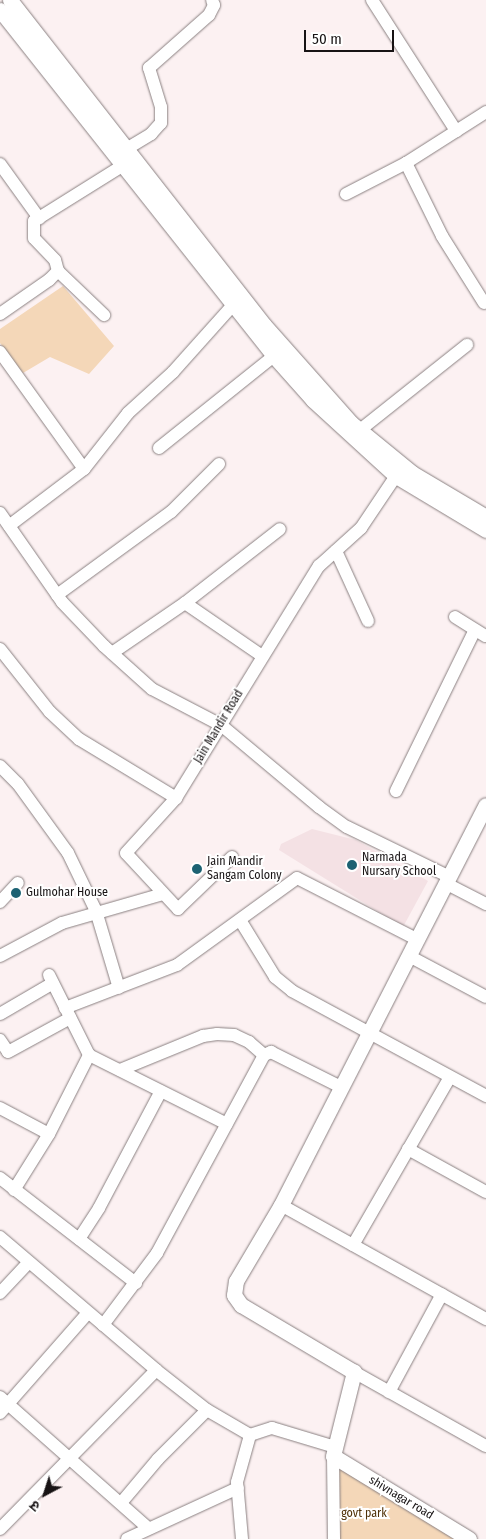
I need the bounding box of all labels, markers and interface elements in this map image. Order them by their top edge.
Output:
scale bar [306,20,396,52]
text: 50 m [312,30,342,48]
street label: Jain Mandir Road [191,688,247,766]
place label: Narmada Nursary School [362,851,436,879]
place label: Jain Mandir Sangam Colony [207,855,282,883]
marker: Narmada Nursary School [346,859,358,871]
marker: Jain Mandir Sangam Colony [191,863,203,875]
place label: Gulmohar House [26,886,108,900]
marker: Gulmohar House [10,887,22,899]
north arrow [20,1469,70,1519]
street label: shivnagar road [366,1473,436,1523]
text: उ [26,1497,44,1515]
park label: govt park [341,1507,387,1521]

